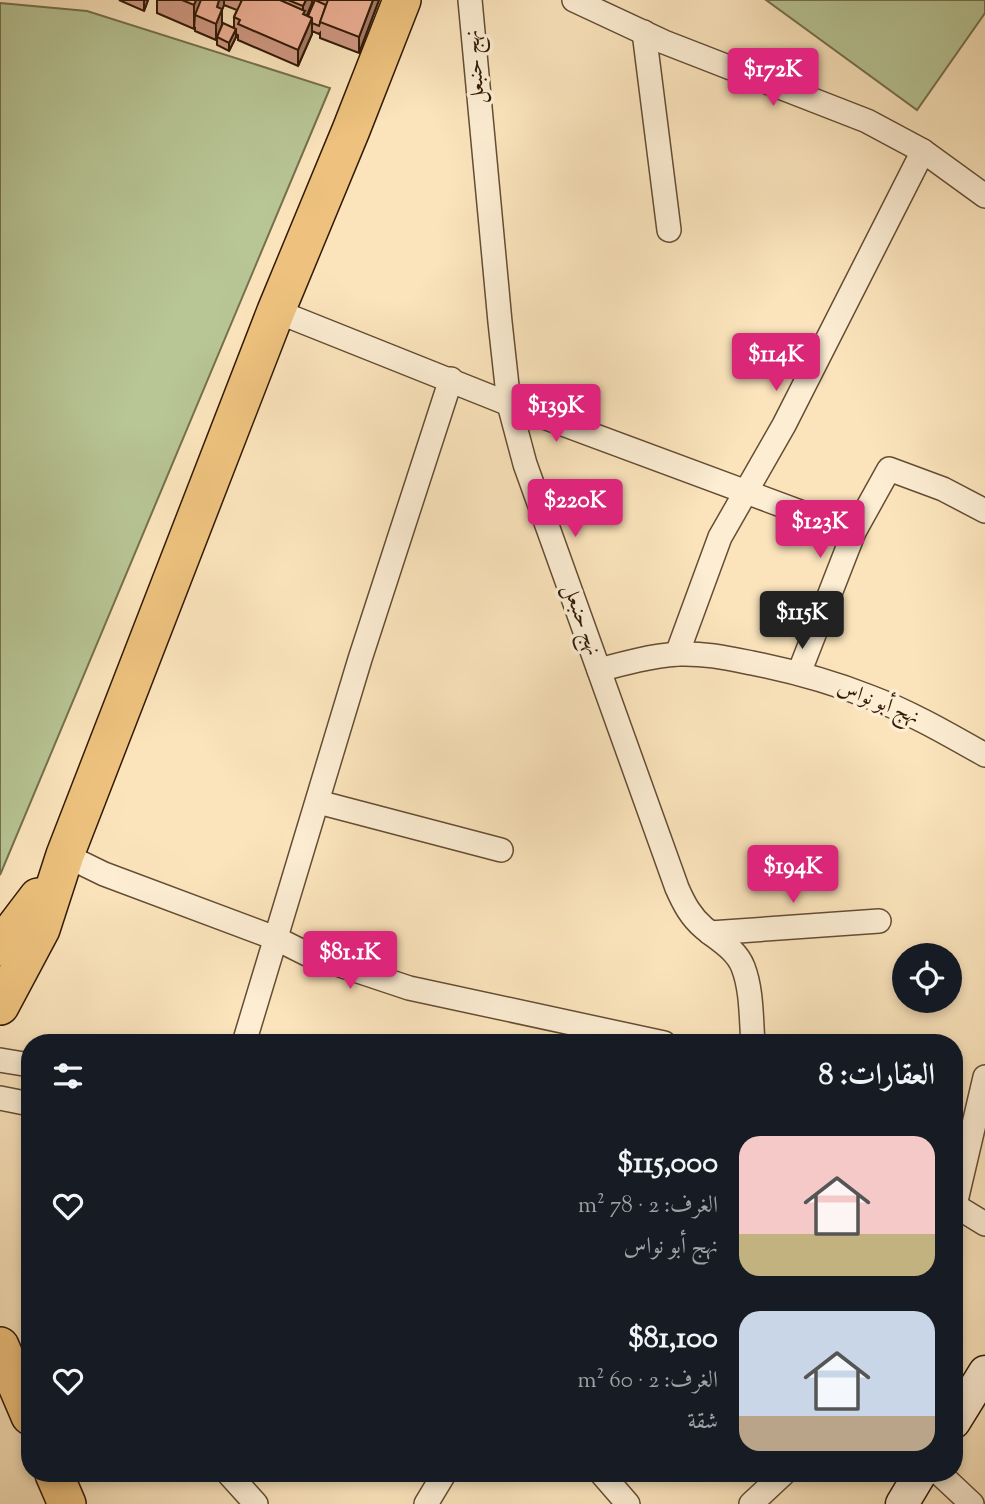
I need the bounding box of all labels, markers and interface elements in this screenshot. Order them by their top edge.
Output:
street label: نهج حنبعل [458,29,496,105]
pin: $172K [724,48,822,108]
text: $172K [744,54,802,87]
pin: $114K [727,334,825,393]
text: $114K [748,339,804,372]
pin: $139K [507,384,605,444]
text: $139K [528,390,585,423]
pin: $220K [526,480,624,539]
text: $220K [544,485,606,518]
pin: $123K [771,500,869,560]
text: $123K [792,506,848,539]
street label: نهج حنبعل [552,580,608,661]
pin: $115K [753,592,851,651]
text: $115K [776,597,828,630]
street label: نهج أبو نواس [832,671,924,735]
pin: $194K [744,846,842,905]
text: $194K [763,851,823,884]
pin: $81.1K [293,932,407,991]
text: $81.1K [319,937,381,970]
map controls [892,943,962,1013]
button: locate [892,943,962,1013]
text: العقارات: 8 [819,1055,935,1098]
icon: filters [49,1057,87,1095]
text: $115,000 [617,1143,718,1186]
icon: home [795,1164,879,1248]
icon: heart [49,1187,87,1225]
text: الغرف: 2 · 78 m² [578,1190,718,1223]
text: نهج أبو نواس [623,1231,718,1264]
text: $81,100 [628,1318,718,1361]
icon: home [795,1339,879,1423]
icon: heart [49,1362,87,1400]
text: الغرف: 2 · 60 m² [578,1365,718,1398]
text: شقة [688,1406,718,1439]

